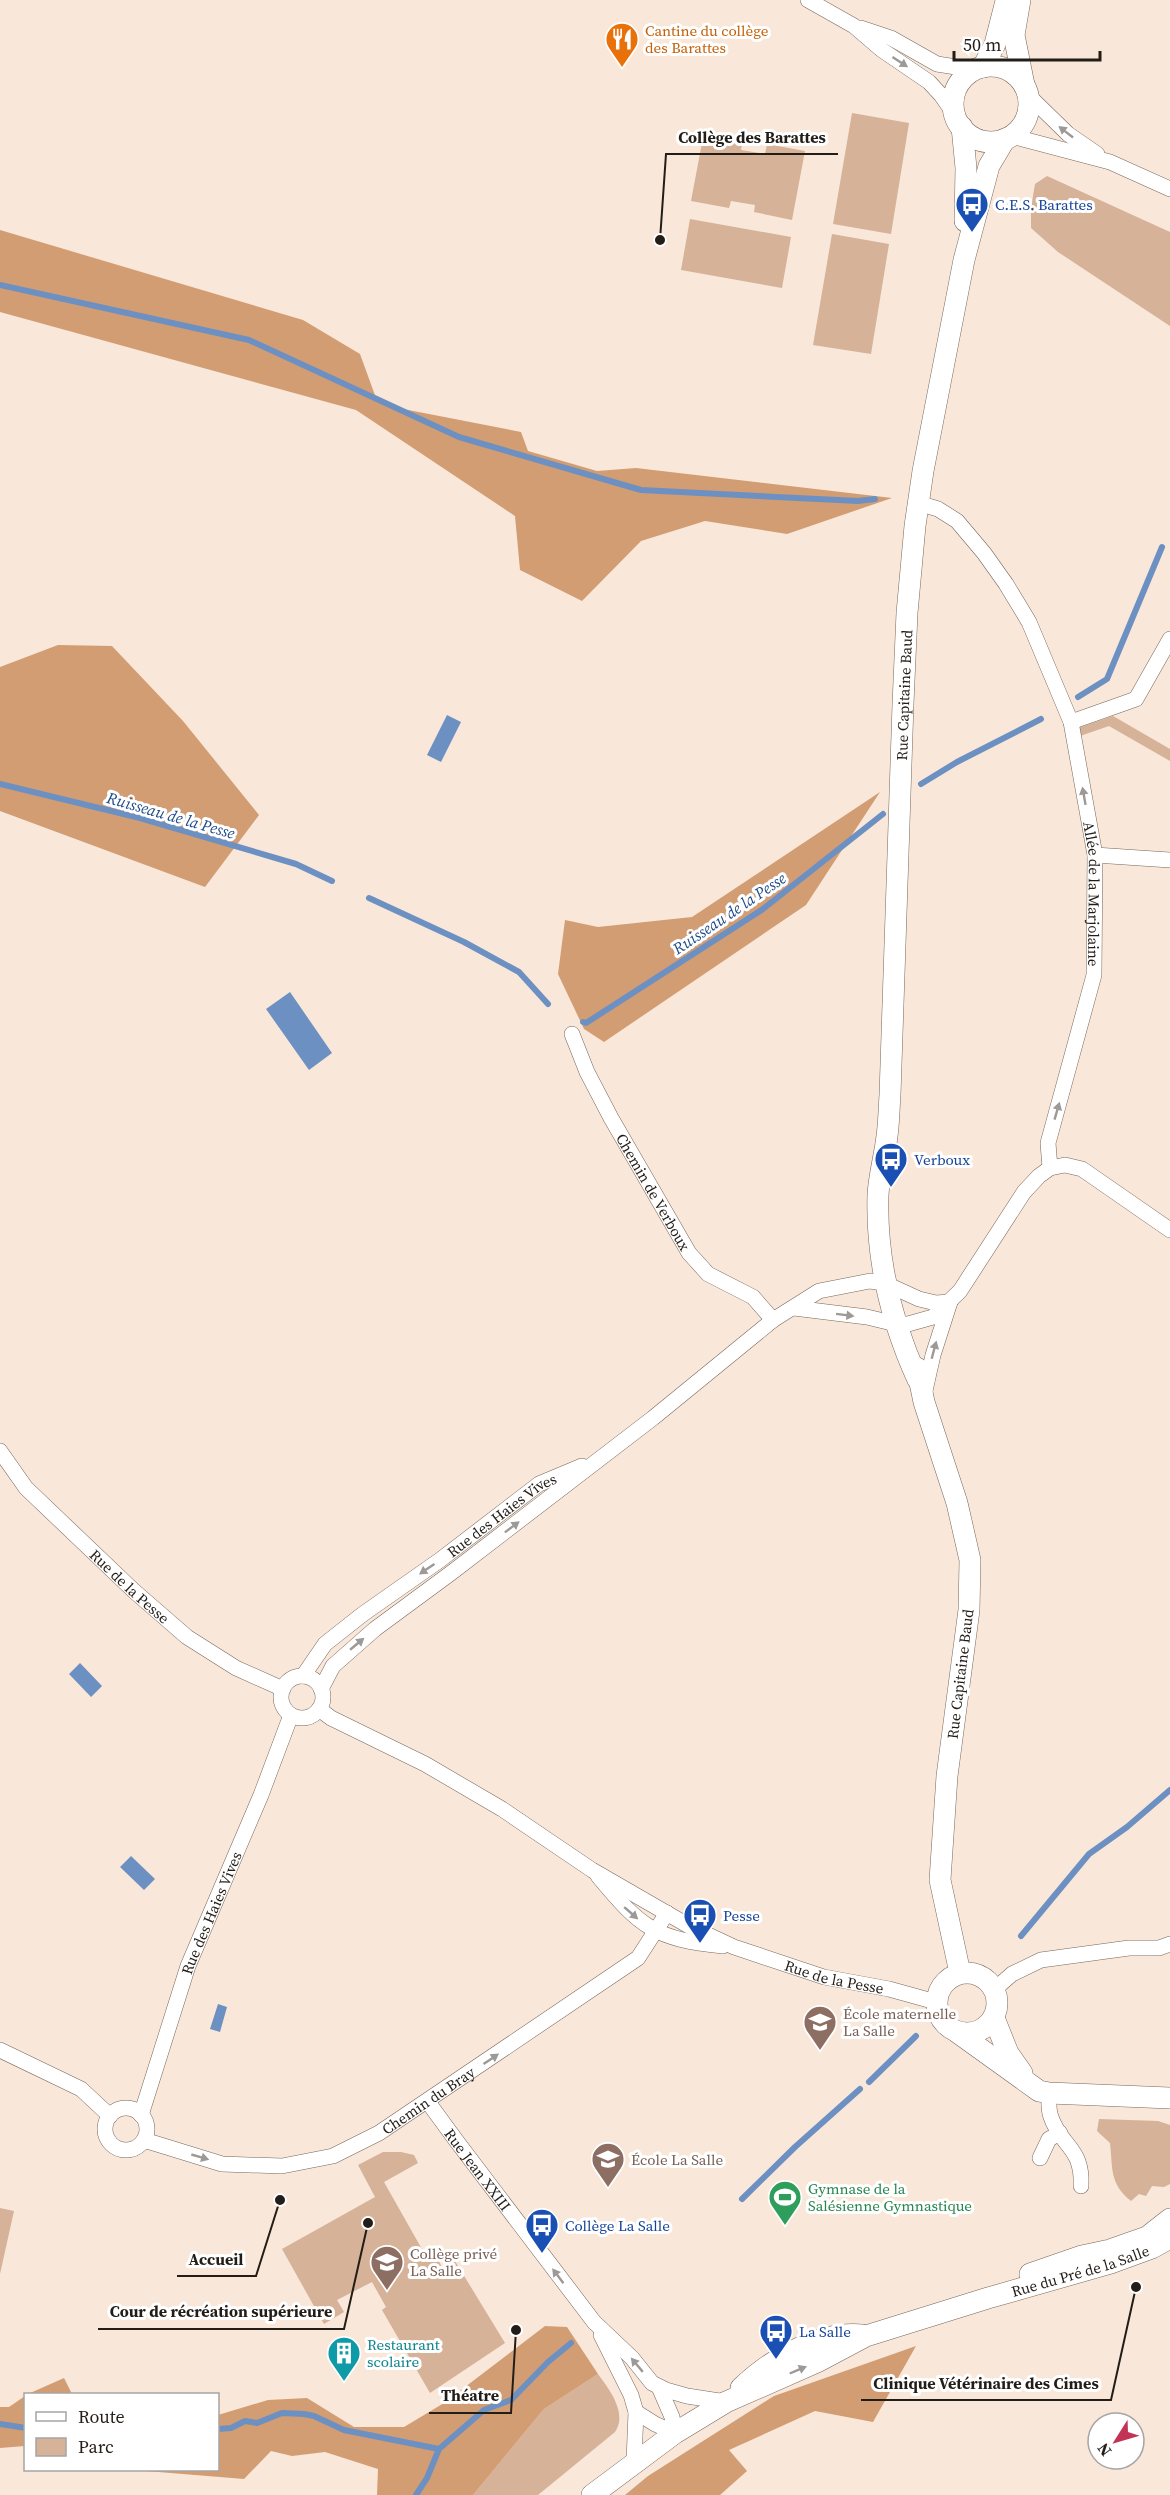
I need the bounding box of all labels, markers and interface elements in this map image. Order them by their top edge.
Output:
place label: Cantine du collège des Barattes [645,20,769,58]
restaurant icon: Cantine du collège des Barattes [604,21,640,68]
scale bar [954,24,1100,62]
text: 50 m [963,32,1001,57]
one-way arrow [892,57,908,68]
callout: Collège des Barattes [666,120,838,154]
text: Collège des Barattes [678,126,826,148]
one-way arrow [1058,126,1074,139]
bus stop icon: C.E.S. Barattes [954,186,990,233]
place label: C.E.S. Barattes [995,194,1093,215]
street label: Rue Capitaine Baud [891,629,917,761]
water label: Ruisseau de la Pesse [103,786,238,844]
one-way arrow [1079,787,1088,806]
street label: Allée de la Marjolaine [1079,820,1105,967]
water label: Ruisseau de la Pesse [667,867,790,960]
one-way arrow [1053,1102,1062,1120]
street label: Chemin de Verboux [611,1129,696,1254]
bus stop icon: Verboux [873,1141,909,1188]
place label: Verboux [914,1149,970,1170]
one-way arrow [836,1310,855,1320]
one-way arrow [930,1341,940,1360]
street label: Rue des Haies Vives [442,1467,559,1562]
one-way arrow [505,1521,520,1533]
street label: Rue de la Pesse [85,1544,175,1628]
one-way arrow [419,1563,435,1574]
street label: Rue Capitaine Baud [942,1607,978,1740]
one-way arrow [349,1638,364,1651]
street label: Rue des Haies Vives [176,1848,246,1977]
bus stop icon: Pesse [682,1897,718,1944]
place label: Pesse [723,1905,760,1926]
one-way arrow [623,1906,638,1919]
street label: Rue de la Pesse [782,1954,886,1998]
place label: École maternelle La Salle [843,2003,957,2041]
school or university icon: École maternelle La Salle [802,2004,838,2051]
one-way arrow [482,2053,498,2065]
street label: Chemin du Bray [377,2061,479,2139]
street label: Rue Jean XXIII [440,2124,516,2215]
school or university icon: École La Salle [590,2141,626,2188]
place label: École La Salle [631,2149,723,2170]
one-way arrow [191,2153,209,2162]
place label: Gymnase de la Salésienne Gymnastique [808,2178,972,2216]
sports icon: Gymnase de la Salésienne Gymnastique [767,2179,803,2226]
bus stop icon: Collège La Salle [524,2207,560,2254]
place label: Collège La Salle [565,2215,670,2236]
street label: Rue du Pré de la Salle [1009,2239,1152,2301]
callout: Accueil [177,2242,256,2276]
place label: Collège privé La Salle [410,2243,498,2281]
school or university icon: Collège privé La Salle [369,2244,405,2291]
text: Accueil [189,2248,243,2270]
one-way arrow [553,2268,565,2283]
callout: Cour de récréation supérieure [98,2295,344,2329]
text: Cour de récréation supérieure [110,2300,332,2322]
bus stop icon: La Salle [758,2313,794,2360]
place label: La Salle [799,2321,851,2342]
place label: Restaurant scolaire [367,2334,440,2372]
building icon: Restaurant scolaire [326,2335,362,2382]
one-way arrow [631,2358,644,2373]
one-way arrow [790,2365,808,2375]
callout: Clinique Vétérinaire des Cimes [861,2366,1111,2400]
text: Clinique Vétérinaire des Cimes [873,2372,1099,2394]
callout: Théatre [429,2379,511,2413]
text: Théatre [441,2384,499,2406]
legend [24,2393,219,2471]
text: Route [78,2404,125,2429]
north arrow [1086,2411,1146,2471]
text: Parc [78,2434,114,2459]
text: N [1092,2438,1116,2461]

